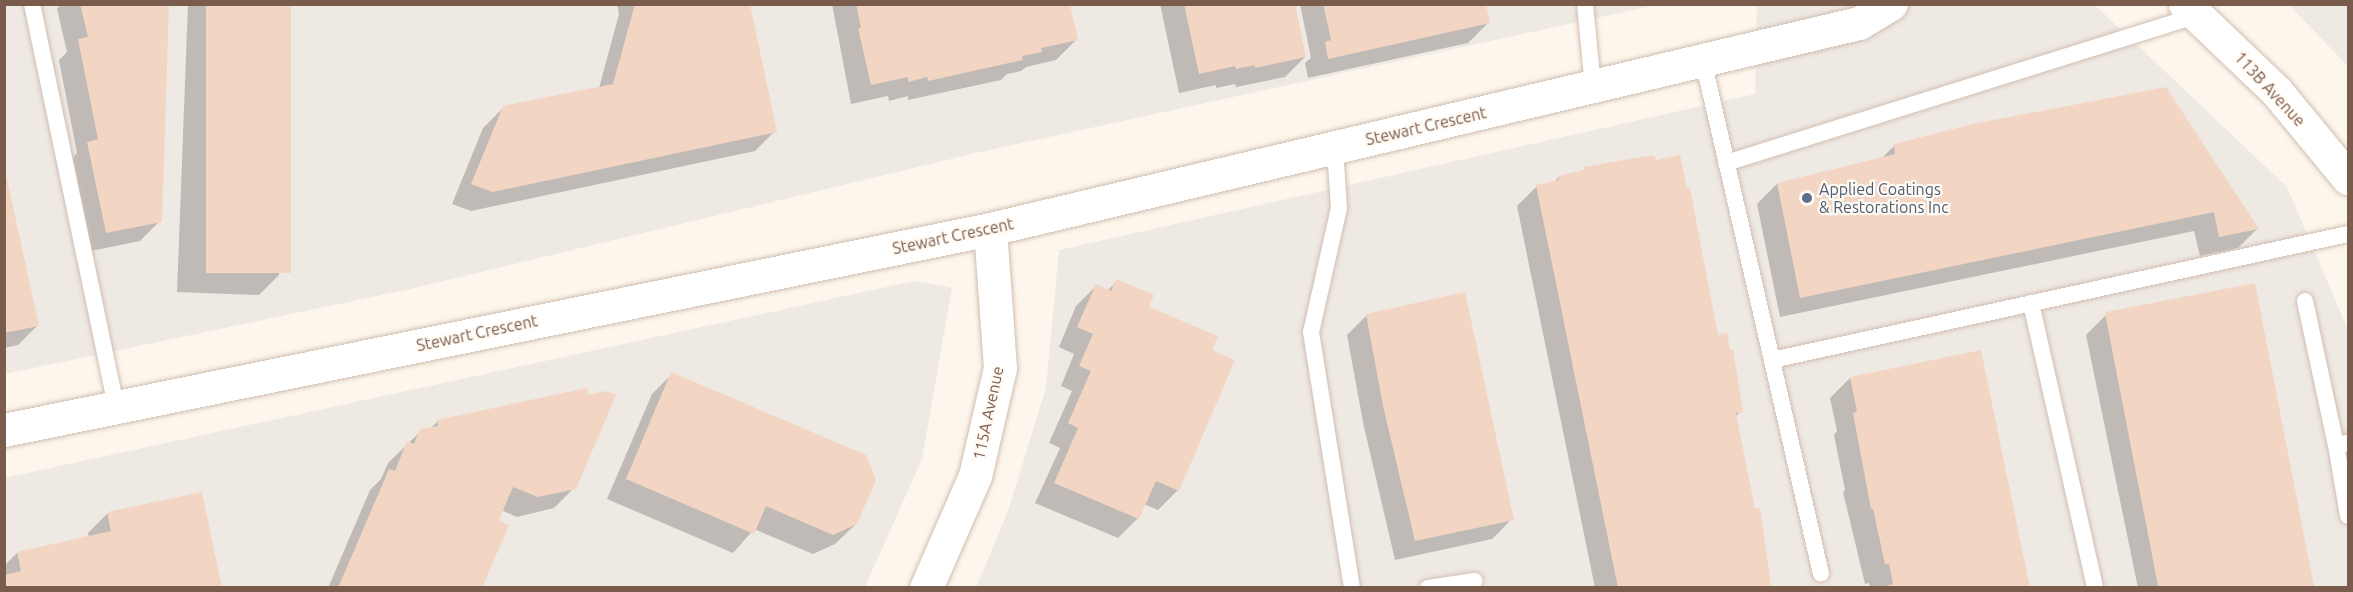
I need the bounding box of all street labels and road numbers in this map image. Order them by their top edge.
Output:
street label: 113B Avenue [2231,48,2309,130]
street label: Stewart Crescent [1364,103,1488,149]
street label: Stewart Crescent [891,214,1015,258]
street label: Stewart Crescent [415,311,539,355]
street label: 115A Avenue [969,365,1007,461]

